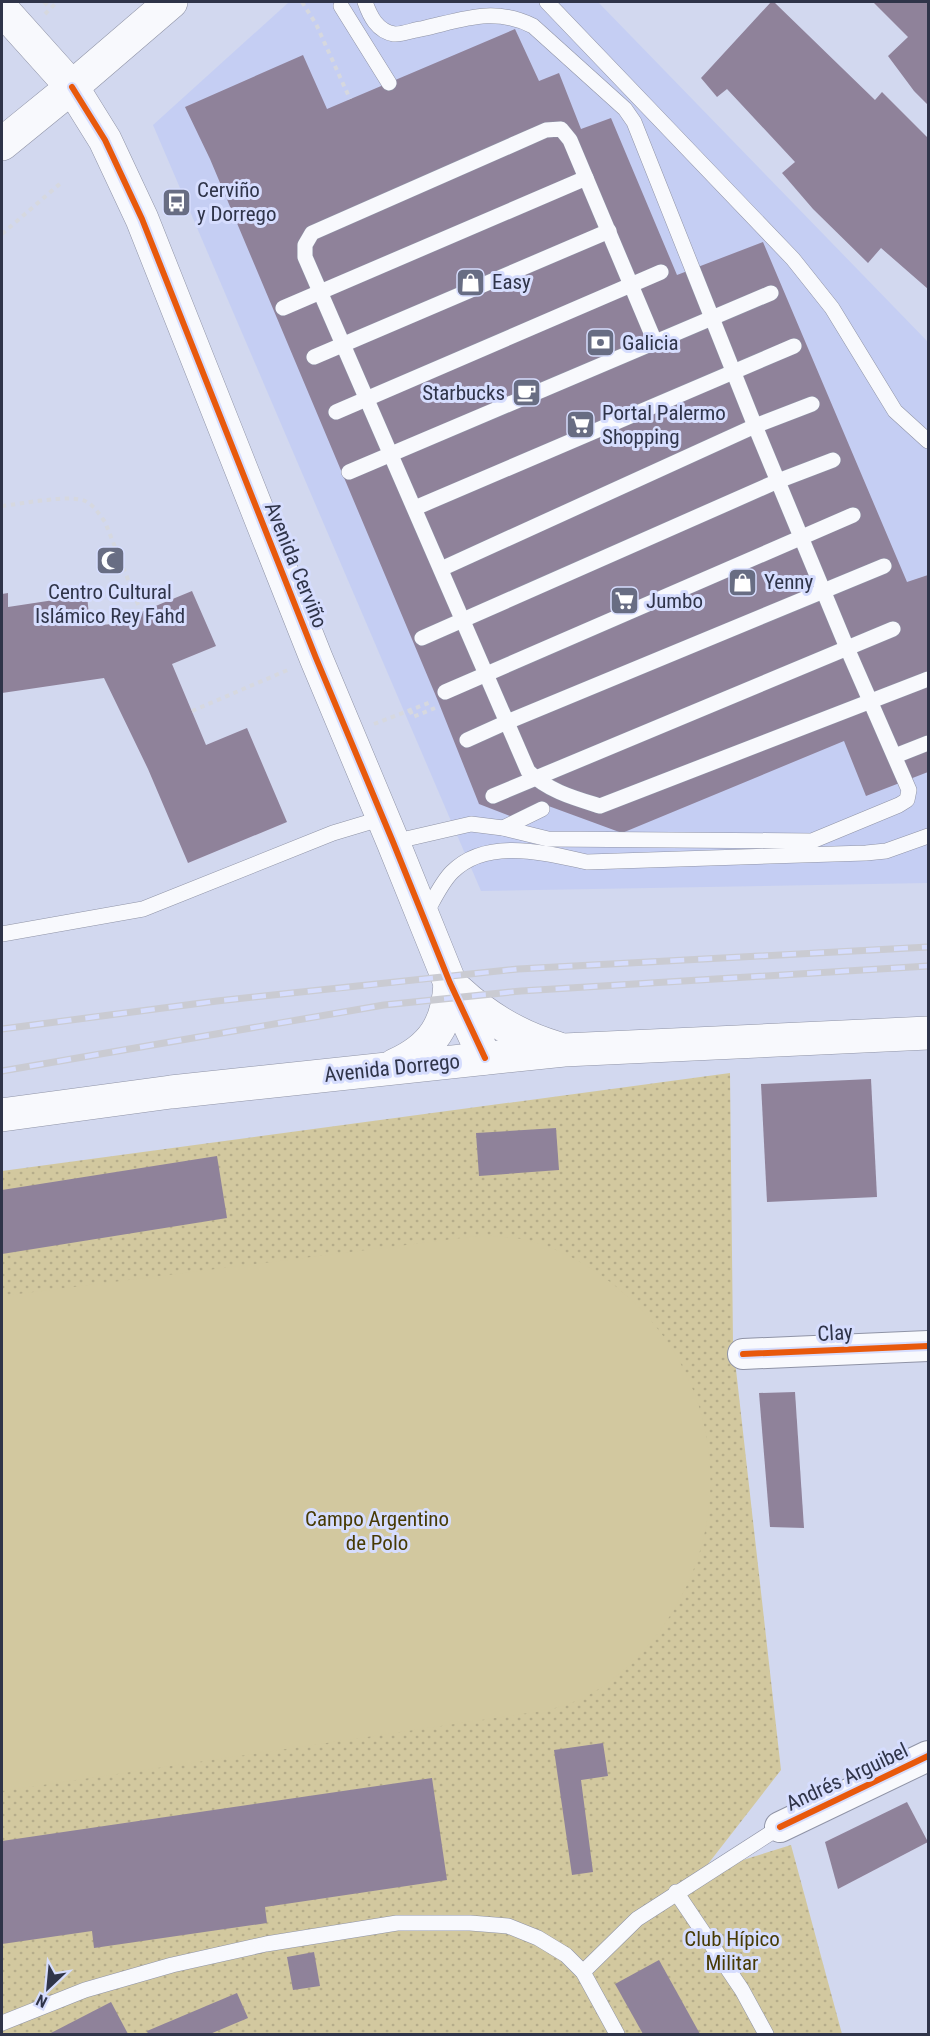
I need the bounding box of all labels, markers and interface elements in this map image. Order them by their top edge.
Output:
place label: Cerviño y Dorrego [197,178,276,226]
bus stop icon: Cerviño y Dorrego [160,186,192,218]
shop icon: Easy [455,266,487,298]
place label: Easy [492,270,531,294]
bank icon: Galicia [585,327,617,359]
place label: Galicia [622,331,679,355]
cafe icon: Starbucks [510,377,542,409]
place label: Starbucks [422,381,505,405]
place label: Portal Palermo Shopping [602,401,726,449]
supermarket icon: Portal Palermo Shopping [565,409,597,441]
street label: Avenida Cerviño [260,499,332,631]
mosque icon: Centro Cultural Islámico Rey Fahd [94,545,126,577]
shop icon: Yenny [727,566,759,598]
place label: Yenny [764,570,814,594]
place label: Centro Cultural Islámico Rey Fahd [35,580,185,628]
supermarket icon: Jumbo [609,585,641,617]
place label: Jumbo [646,589,703,613]
street label: Avenida Dorrego [323,1049,461,1087]
street label: Clay [817,1320,854,1346]
park label: Campo Argentino de Polo [305,1507,449,1555]
street label: Andrés Arguibel [782,1738,912,1816]
park label: Club Hípico Militar [684,1927,780,1975]
north arrow [18,1958,78,2018]
text: N [33,1990,50,2012]

